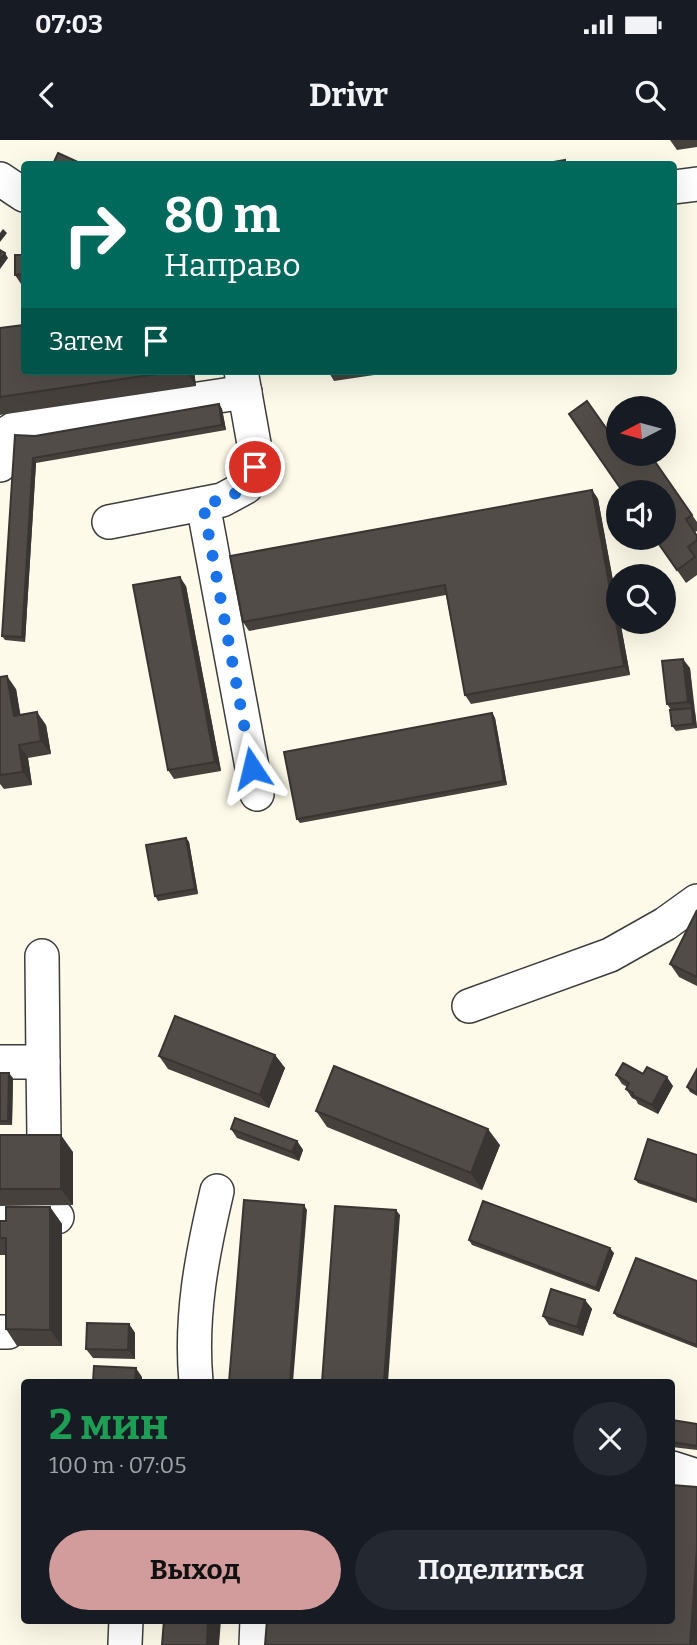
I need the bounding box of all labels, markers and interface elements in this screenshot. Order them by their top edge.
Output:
text: 07:03 [35,9,103,40]
icon: back [28,76,66,114]
text: Drivr [309,76,388,114]
icon: search [631,76,669,114]
text: 80 m [164,186,280,245]
icon: right [49,189,140,280]
text: Направо [164,246,301,284]
icon: arrive [137,322,175,360]
text: Затем [49,326,123,357]
north arrow [606,396,676,466]
map controls [606,396,676,634]
pin [225,437,285,497]
icon: arrive [236,448,274,486]
button: sound [606,480,676,550]
button: search [606,564,676,634]
position arrow [215,731,289,805]
text: 2 мин [49,1400,168,1450]
button: close [573,1402,647,1476]
text: 100 m · 07:05 [49,1451,187,1479]
button: Выход [49,1530,341,1610]
button: Поделиться [355,1530,647,1610]

